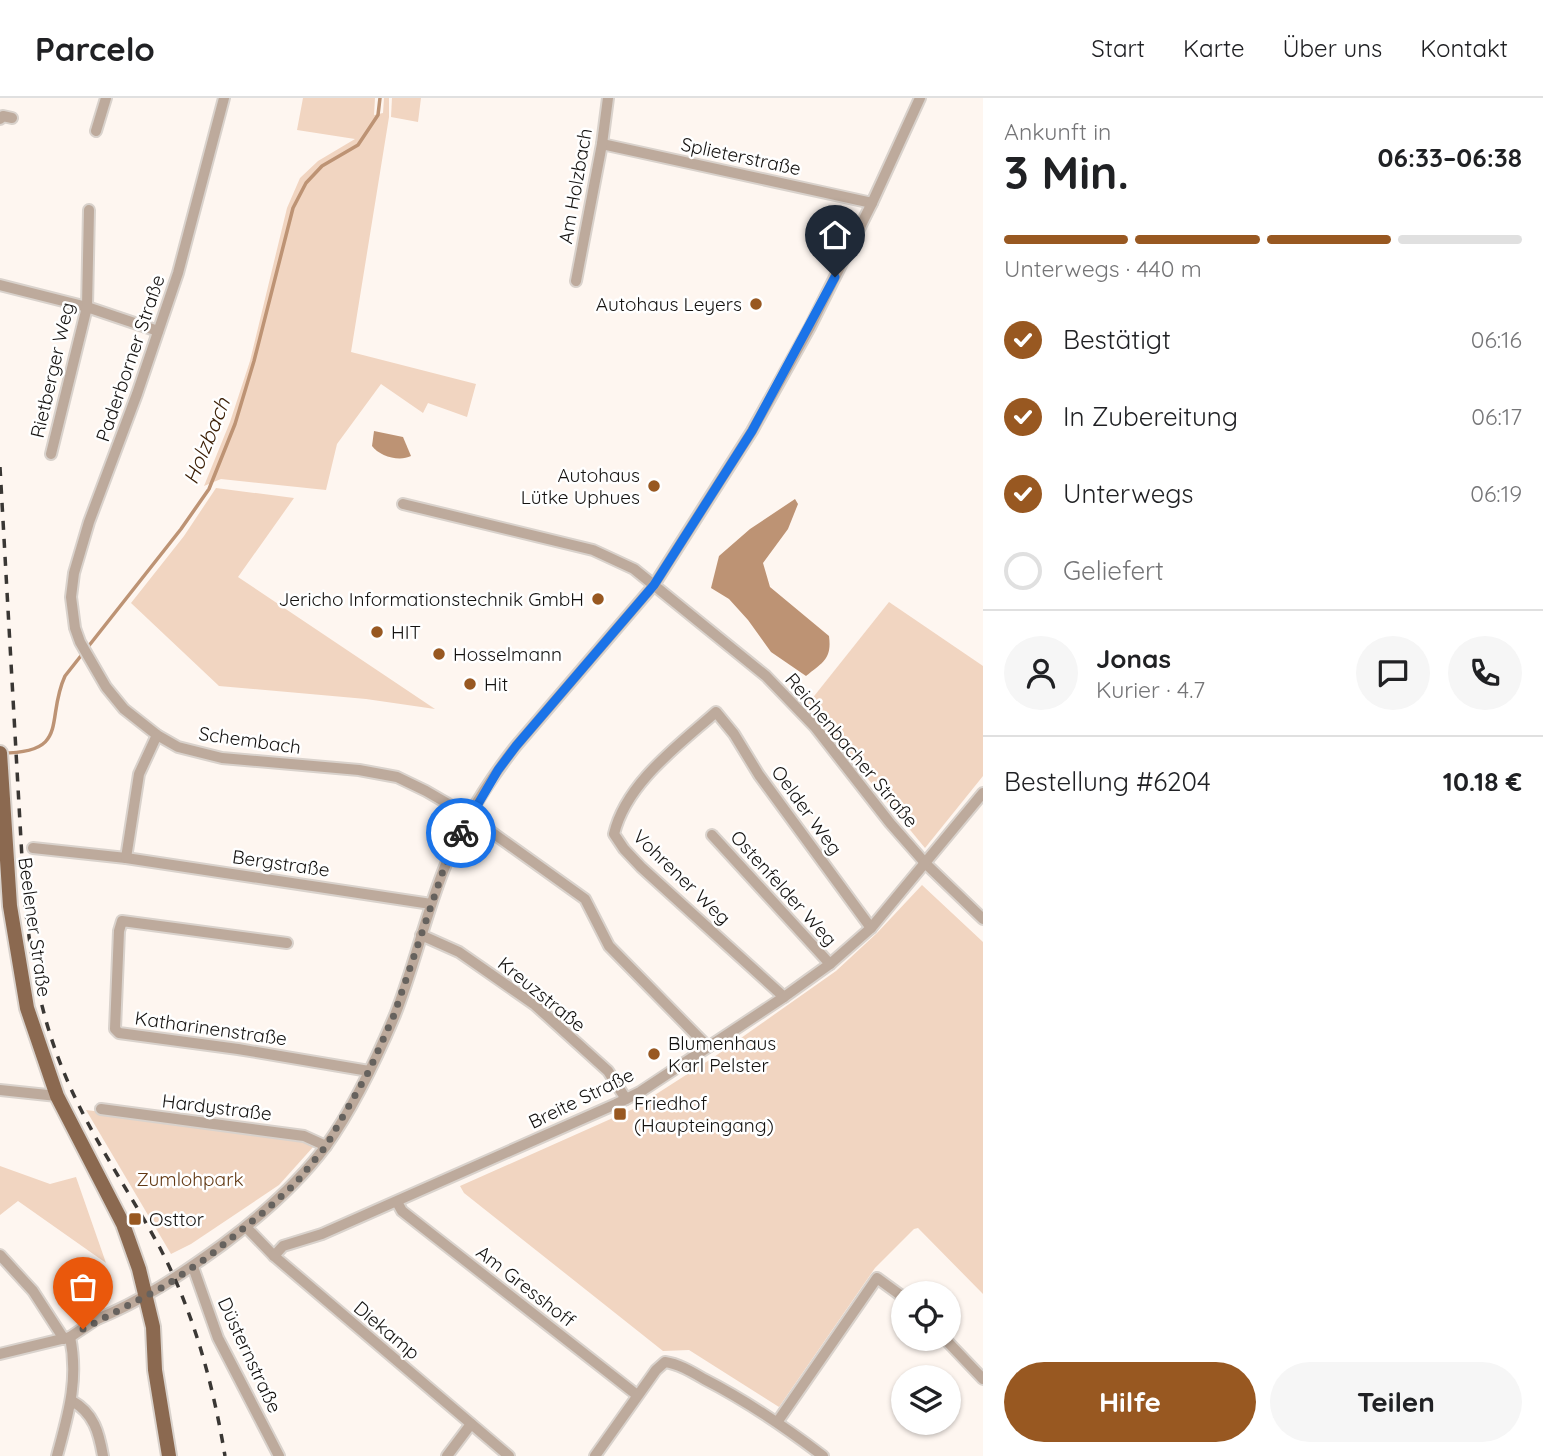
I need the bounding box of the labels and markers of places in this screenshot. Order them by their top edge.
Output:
pin [805,205,865,277]
place label: Autohaus Leyers [596,292,742,316]
marker: Autohaus Leyers [748,296,764,312]
place label: Autohaus Lütke Uphues [521,463,640,509]
marker: Autohaus Lütke Uphues [646,478,662,494]
place label: Jericho Informationstechnik GmbH [279,587,584,611]
marker: Jericho Informationstechnik GmbH [590,591,606,607]
place label: HIT [391,620,421,644]
marker: HIT [369,624,385,640]
place label: Hosselmann [453,642,562,666]
marker: Hosselmann [431,646,447,662]
place label: Hit [484,672,508,696]
marker: Hit [462,676,478,692]
place label: Blumenhaus Karl Pelster [668,1031,776,1077]
marker: Blumenhaus Karl Pelster [646,1046,662,1062]
place label: Friedhof (Haupteingang) [634,1091,774,1137]
marker: Friedhof (Haupteingang) [612,1106,628,1122]
place label: Osttor [149,1207,205,1231]
marker: Osttor [127,1211,143,1227]
pin [53,1257,113,1329]

